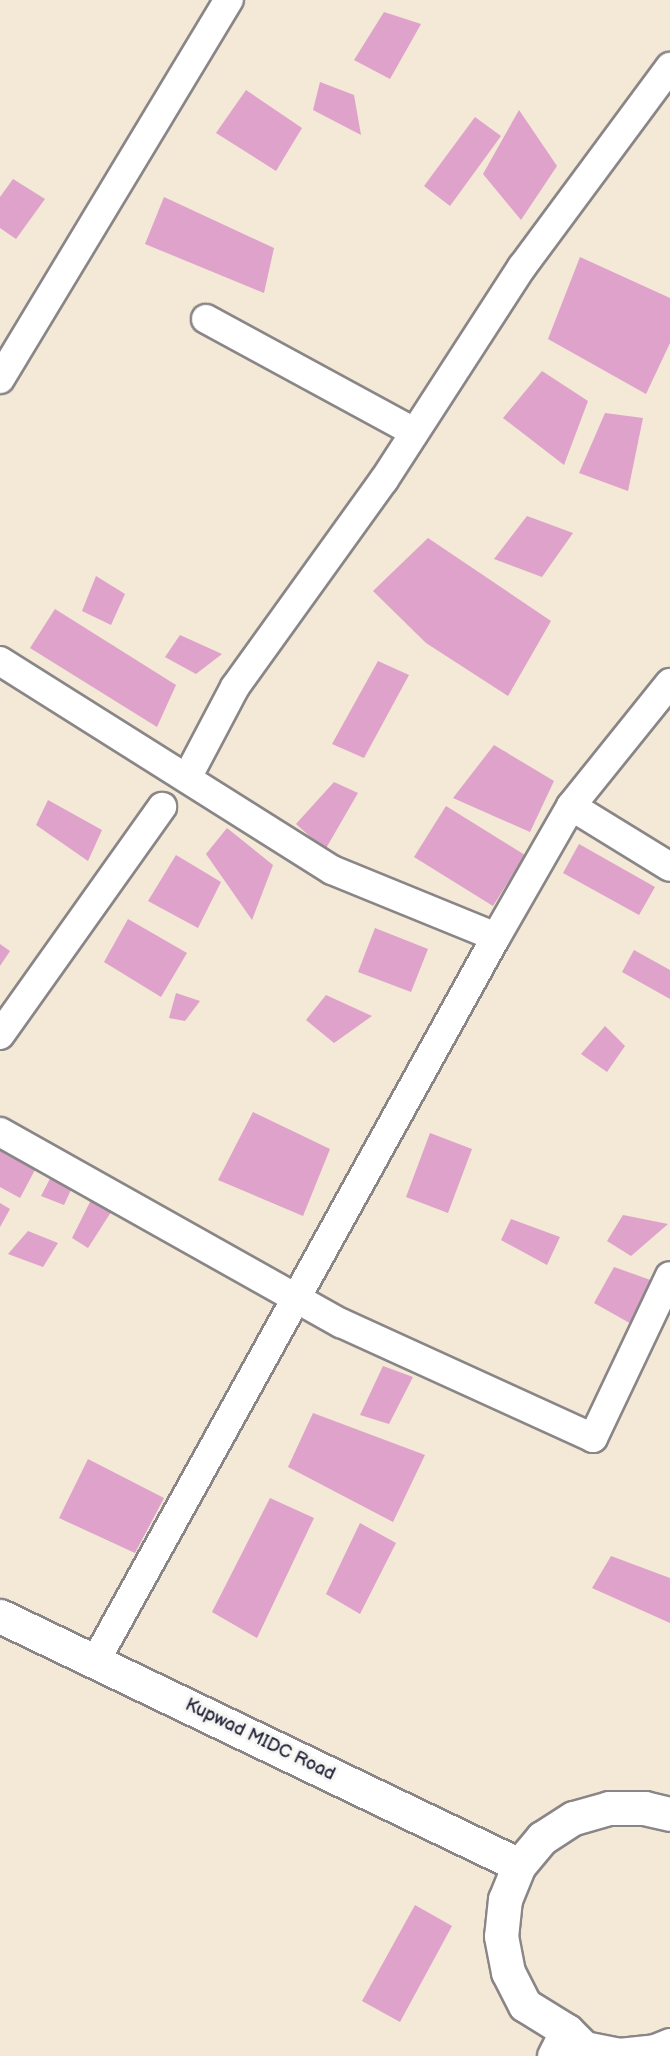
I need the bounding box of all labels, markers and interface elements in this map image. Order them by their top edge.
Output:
street label: Kupwad MIDC Road [181,1694,339,1786]

